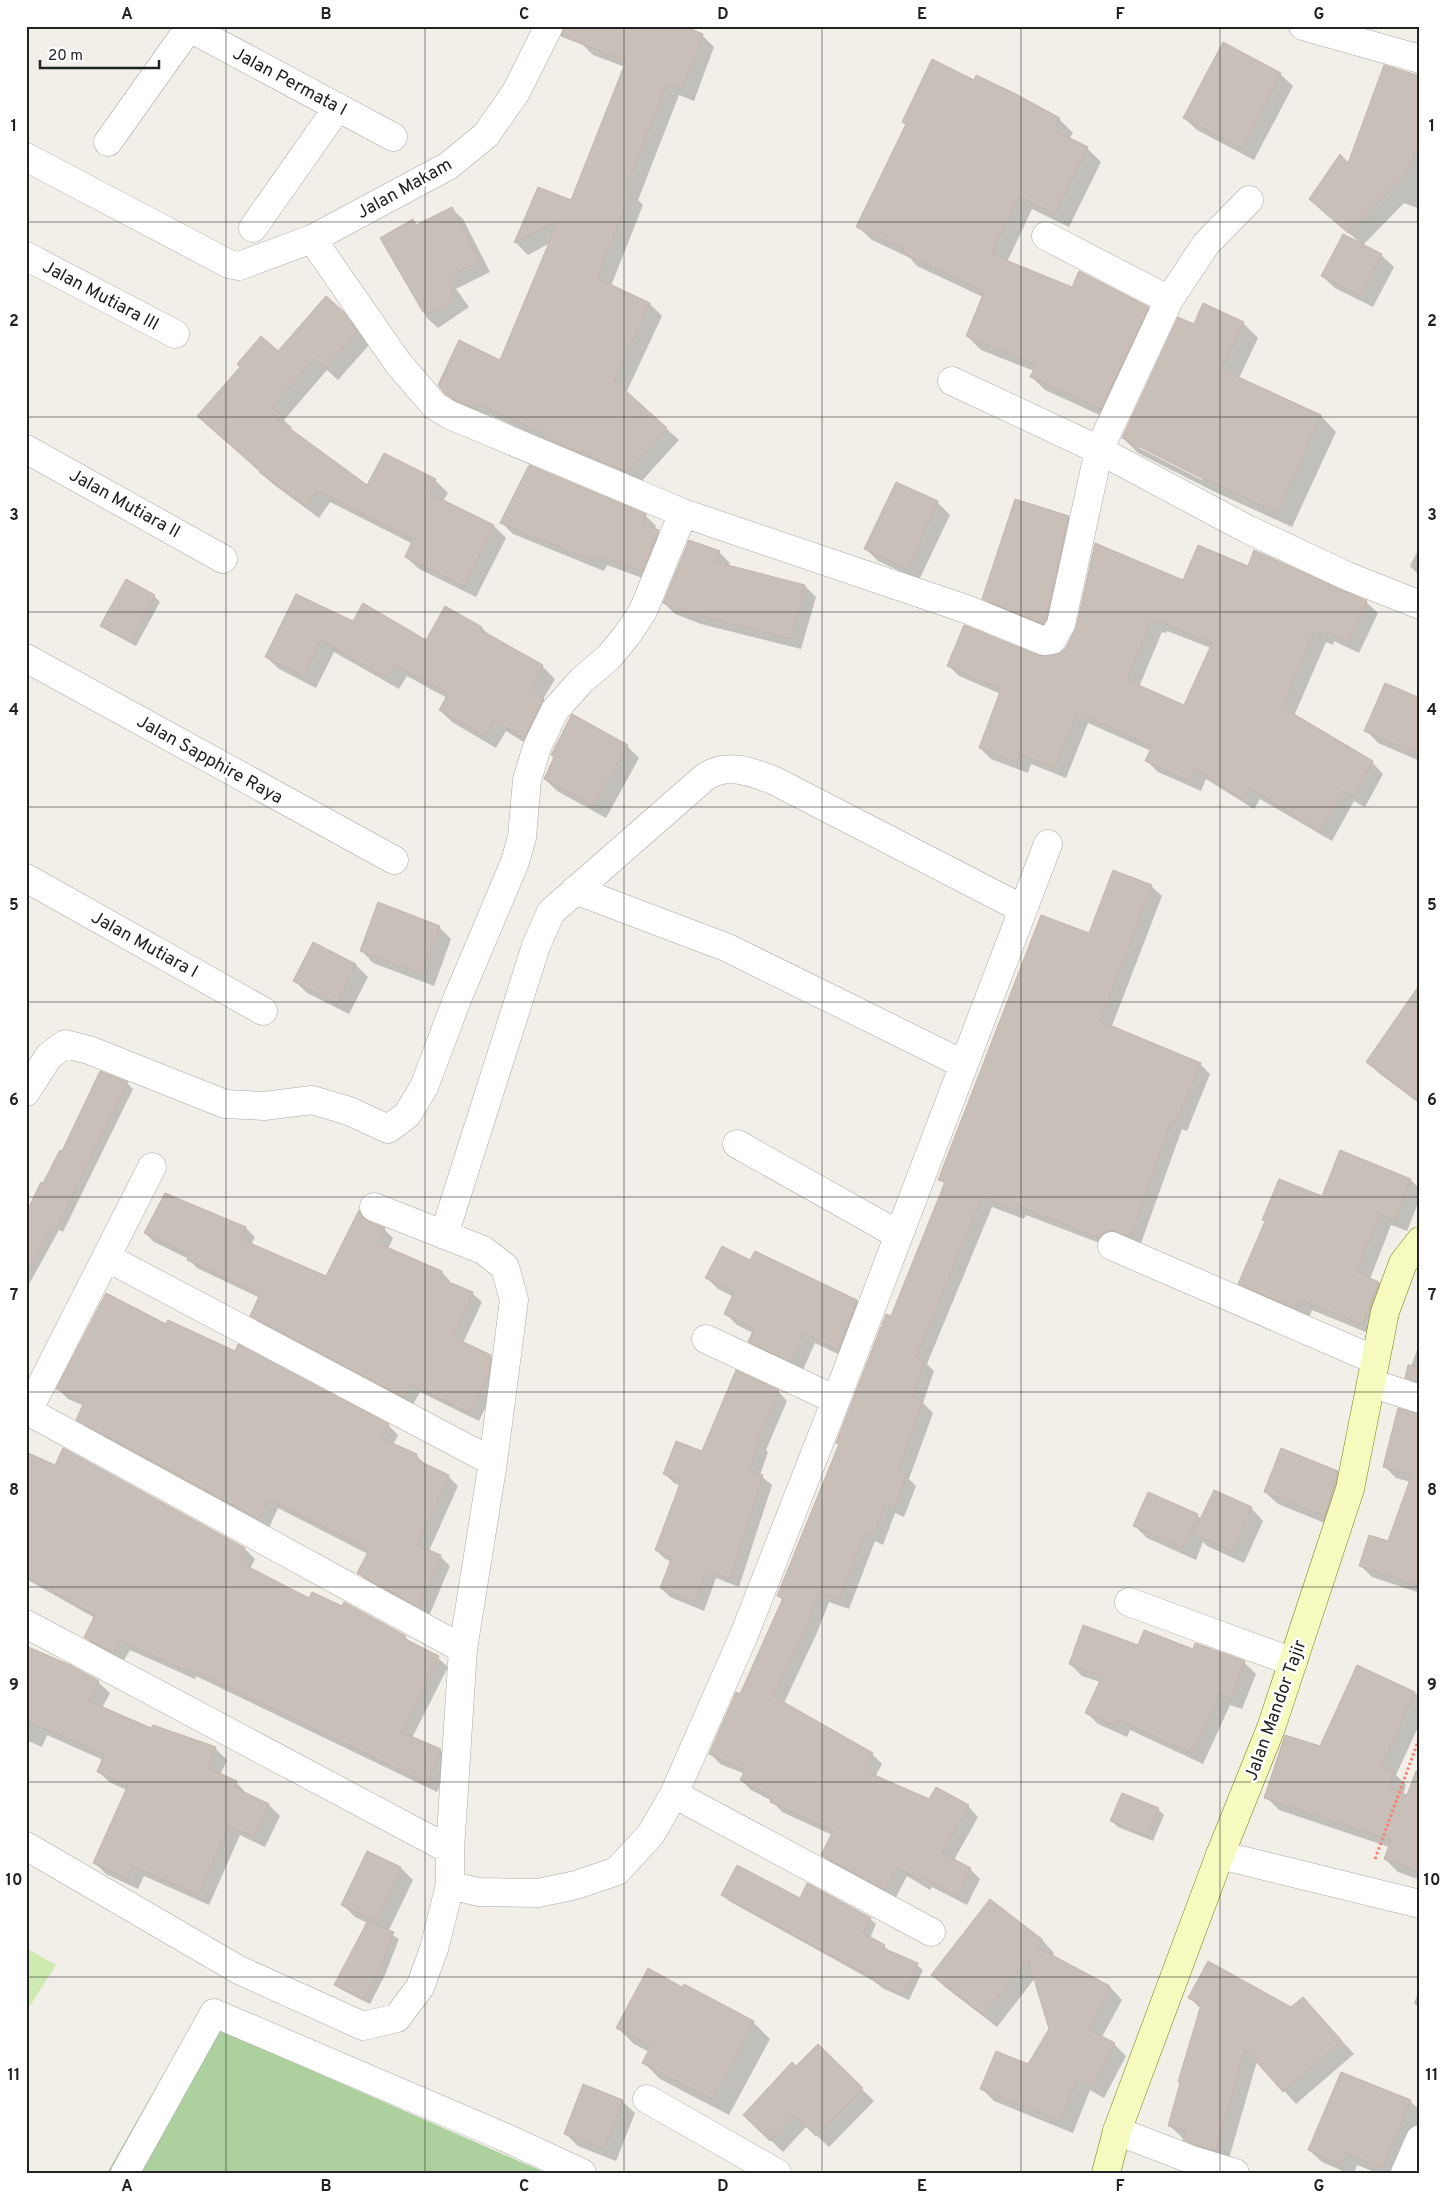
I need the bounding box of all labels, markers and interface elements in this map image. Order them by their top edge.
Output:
text: A [121,5,133,25]
text: B [320,5,332,25]
text: C [519,5,529,25]
text: D [717,5,729,25]
text: E [917,5,927,25]
text: F [1115,5,1125,25]
text: G [1314,5,1324,25]
scale bar [40,38,159,70]
street label: Jalan Permata I [228,43,350,122]
text: 20 m [48,47,83,66]
text: 1 [11,117,17,137]
text: 1 [1429,117,1435,137]
street label: Jalan Makam [353,154,456,225]
street label: Jalan Mutiara III [38,256,163,337]
text: 2 [9,312,19,332]
text: 2 [1427,312,1437,332]
street label: Jalan Mutiara II [65,464,184,544]
text: 3 [9,506,19,526]
text: 3 [1427,506,1437,526]
text: 4 [9,701,19,721]
text: 4 [1427,701,1437,721]
street label: Jalan Sapphire Raya [132,711,286,810]
text: 5 [9,896,19,916]
text: 5 [1427,896,1437,916]
street label: Jalan Mutiara I [87,906,202,984]
text: 6 [9,1091,19,1111]
text: 6 [1427,1091,1437,1111]
text: 7 [10,1286,18,1306]
text: 7 [1428,1286,1436,1306]
text: 8 [9,1481,19,1501]
text: 8 [1427,1481,1437,1501]
street label: Jalan Mandor Tajir [1240,1637,1313,1784]
text: 9 [9,1676,19,1696]
text: 9 [1427,1676,1437,1696]
text: 10 [6,1871,22,1891]
text: 10 [1424,1871,1440,1891]
text: 11 [8,2066,20,2086]
text: 11 [1426,2066,1438,2086]
text: A [121,2177,133,2197]
text: B [320,2177,332,2197]
text: C [519,2177,529,2197]
text: D [717,2177,729,2197]
text: E [917,2177,927,2197]
text: F [1115,2177,1125,2197]
text: G [1314,2177,1324,2197]

